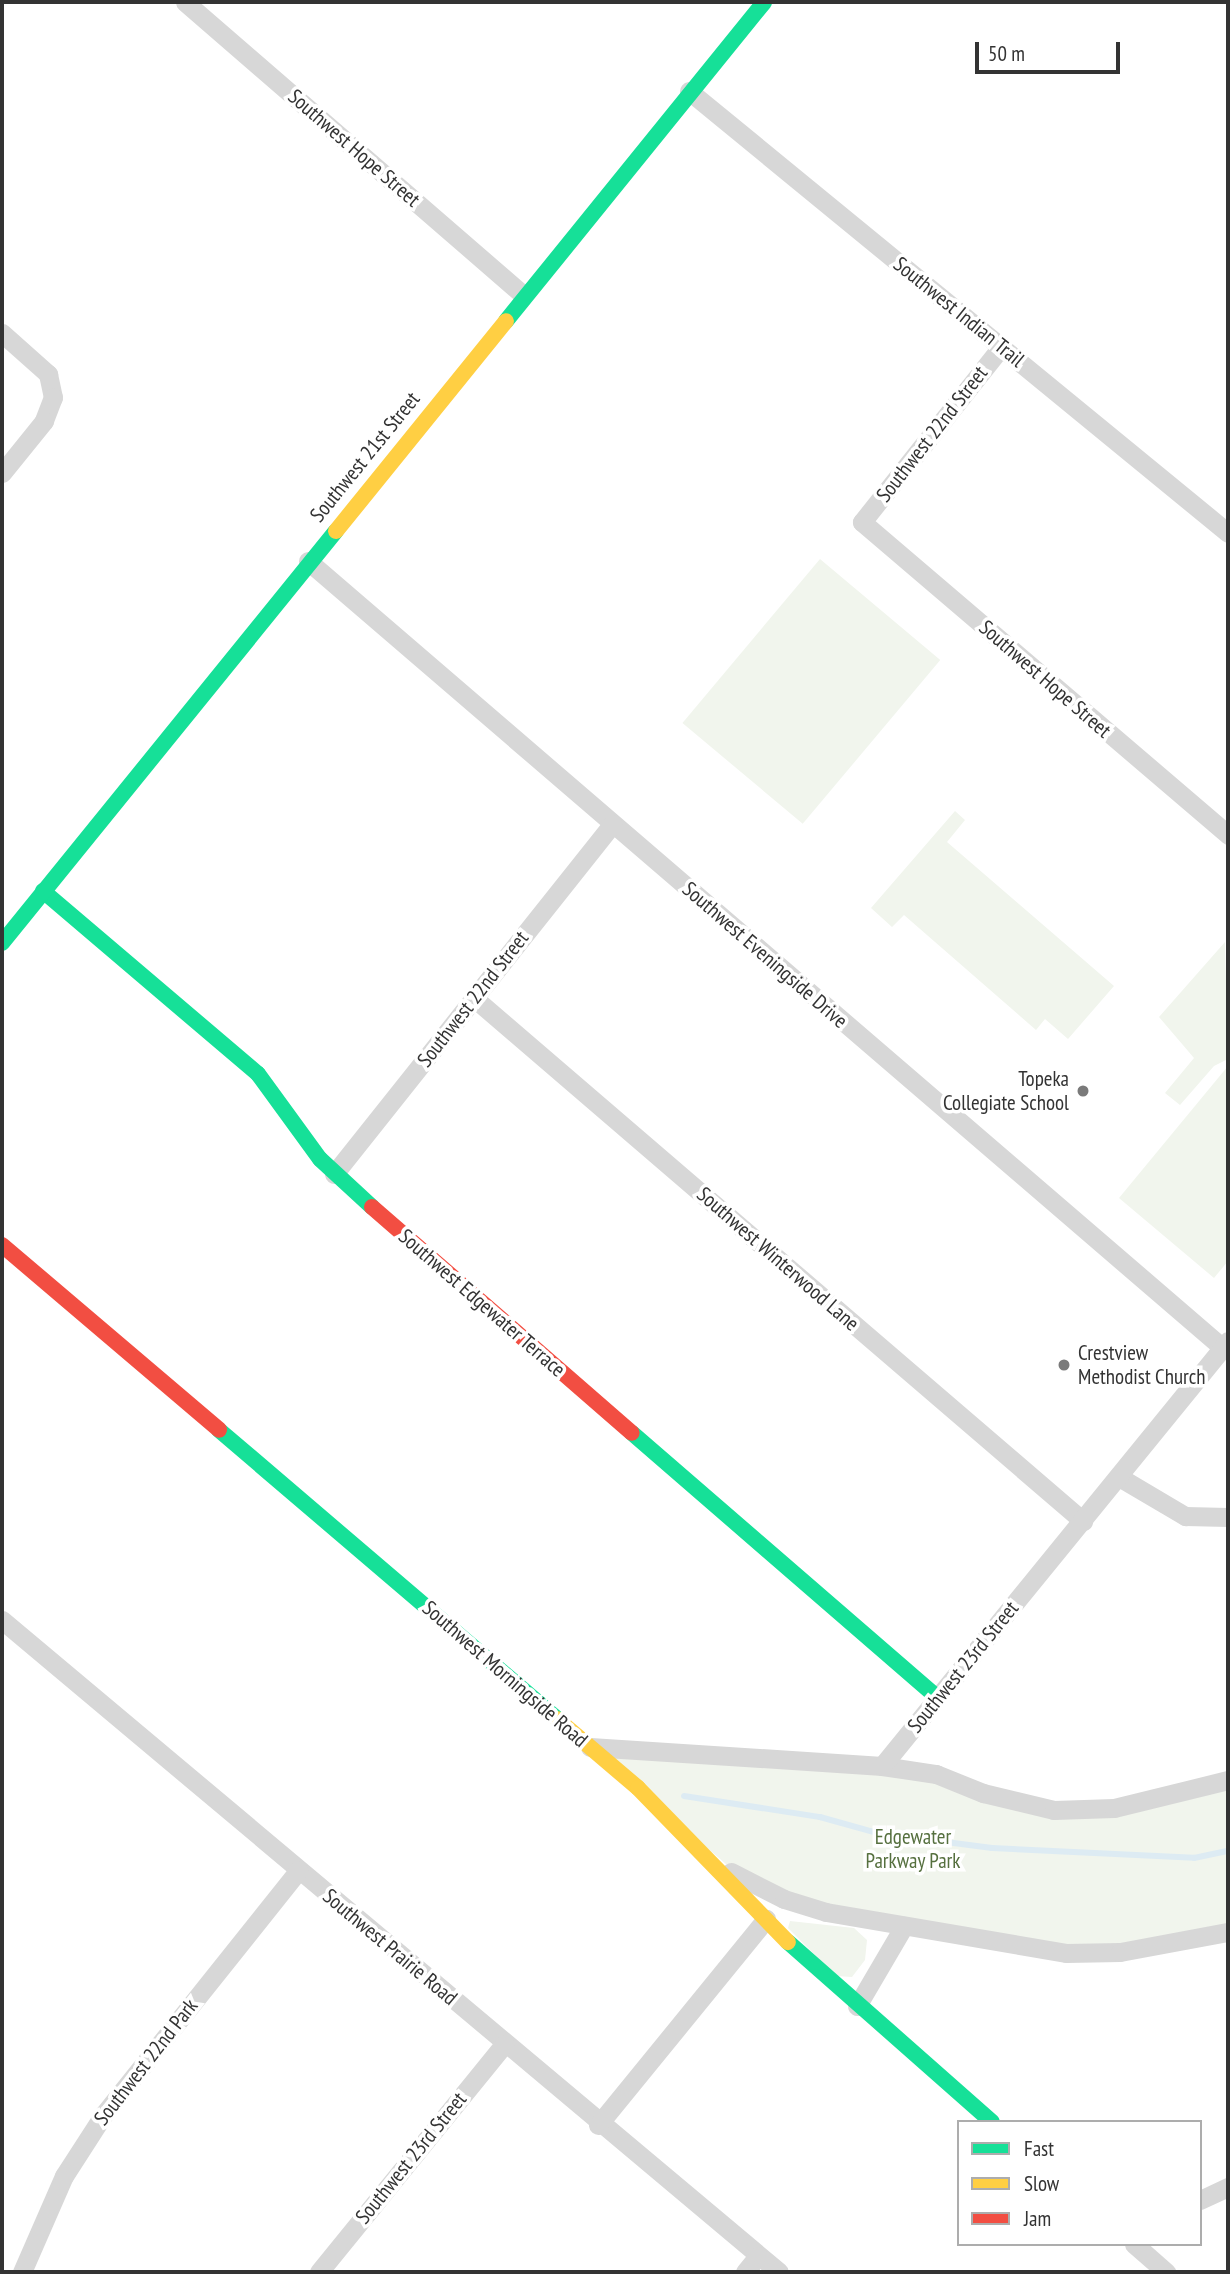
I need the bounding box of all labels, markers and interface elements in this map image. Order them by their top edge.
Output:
scale bar [978,28,1123,72]
text: 50 m [988,40,1025,67]
street label: Southwest Hope Street [283,84,425,212]
street label: Southwest Indian Trail [888,251,1030,373]
street label: Southwest 22nd Street [871,361,993,507]
street label: Southwest 21st Street [305,387,425,527]
street label: Southwest Hope Street [974,615,1116,743]
street label: Southwest Eveningside Drive [677,877,853,1033]
street label: Southwest 22nd Street [412,926,534,1072]
place label: Topeka Collegiate School [943,1066,1069,1116]
marker: Topeka Collegiate School [1075,1083,1091,1099]
street label: Southwest Winterwood Lane [692,1182,864,1336]
street label: Southwest Edgewater Terrace [393,1224,571,1382]
place label: Crestview Methodist Church [1078,1340,1206,1390]
marker: Crestview Methodist Church [1056,1357,1072,1373]
street label: Southwest Morningside Road [417,1595,593,1753]
street label: Southwest 23rd Street [902,1596,1024,1738]
park label: Edgewater Parkway Park [865,1824,961,1874]
street label: Southwest Prairie Road [318,1884,462,2010]
street label: Southwest 22nd Park [89,1994,203,2130]
street label: Southwest 23rd Street [350,2087,472,2229]
legend [957,2120,1202,2246]
text: Fast [1024,2135,1054,2162]
text: Slow [1024,2170,1059,2197]
text: Jam [1024,2205,1051,2232]

